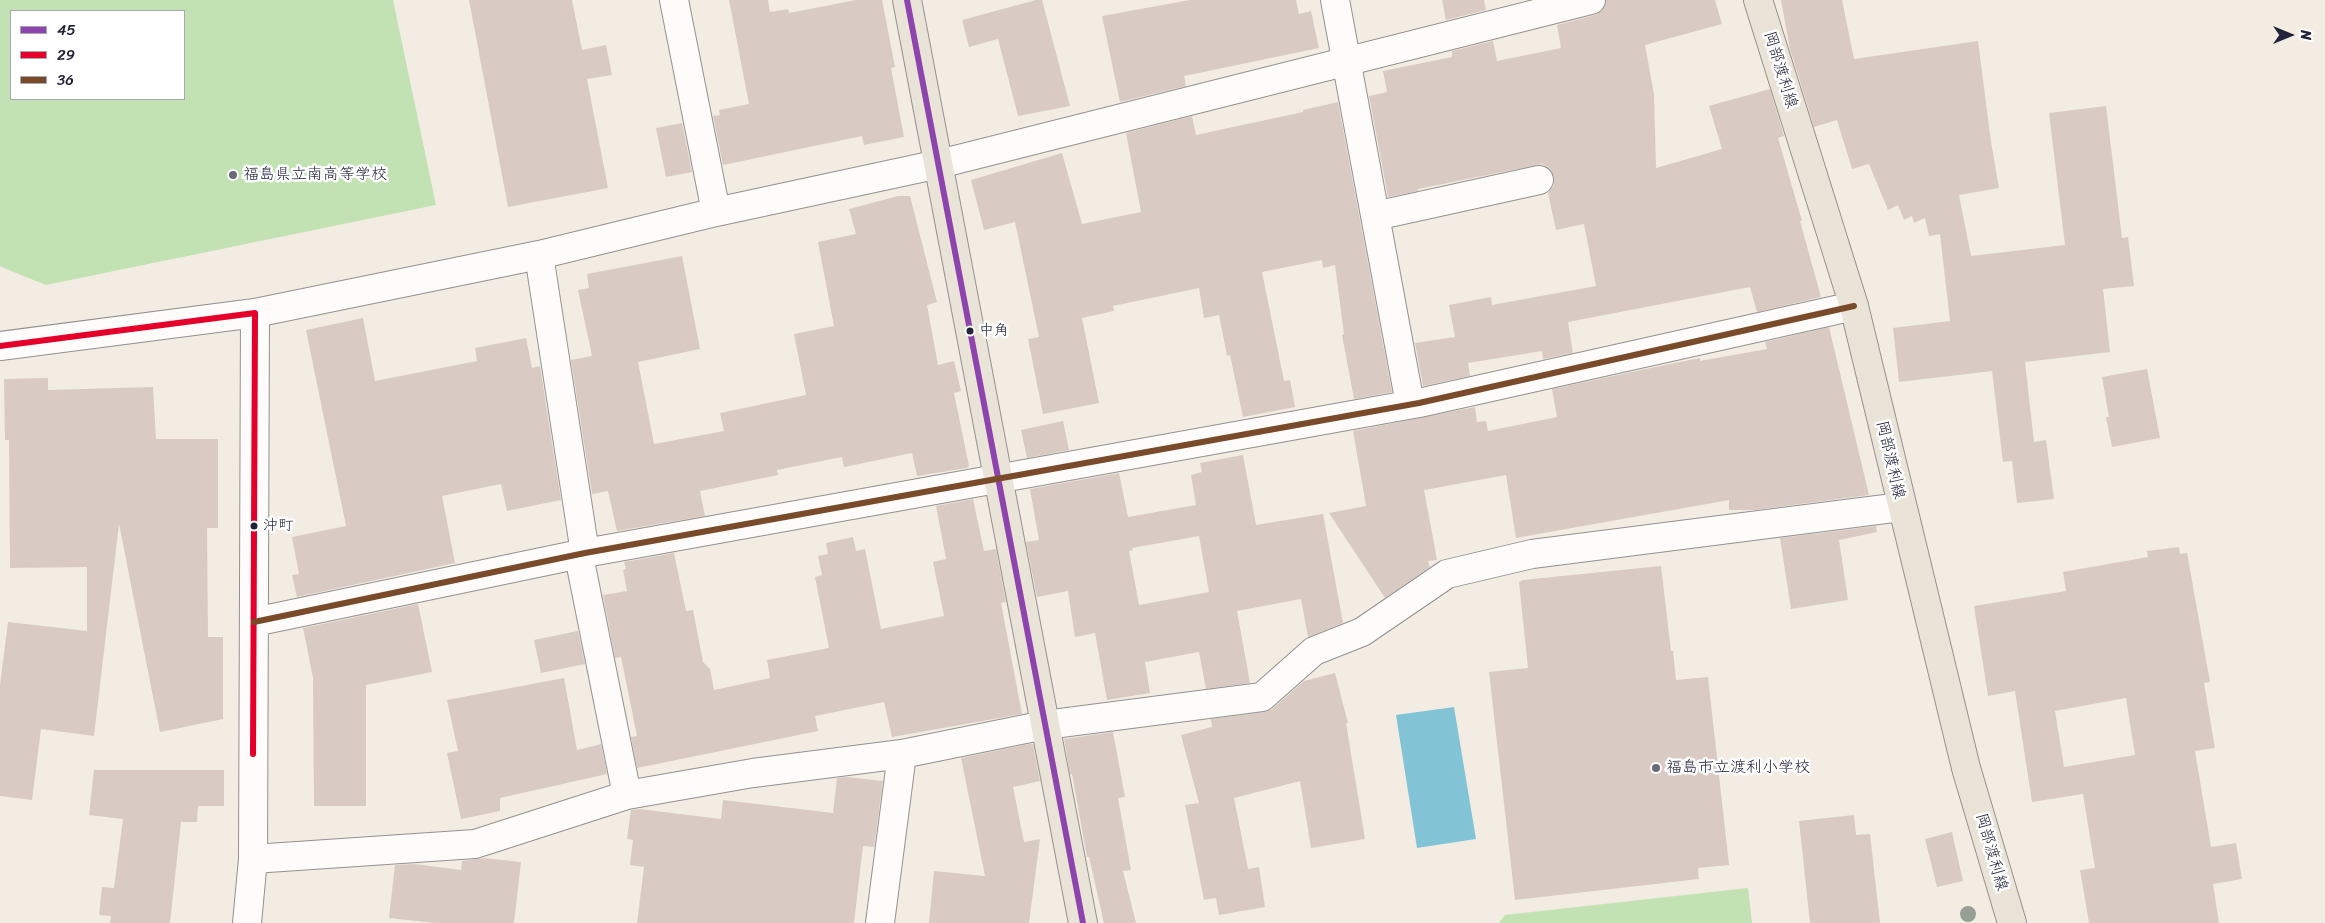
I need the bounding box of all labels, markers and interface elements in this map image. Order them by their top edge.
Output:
legend [10,10,185,100]
north arrow [2265,10,2315,60]
text: 45 [57,17,76,43]
street label: 岡部渡利線 [1759,29,1801,111]
text: N [2293,30,2318,40]
text: 29 [57,42,75,68]
text: 36 [57,67,74,93]
place label: 福島県立南高等学校 [243,165,387,185]
marker: 福島県立南高等学校 [227,169,239,181]
place label: 中角 [979,322,1009,340]
marker: 中角 [965,326,975,336]
street label: 岡部渡利線 [1872,419,1908,501]
place label: 沖町 [263,517,293,535]
marker: 沖町 [249,521,259,531]
place label: 福島市立渡利小学校 [1666,758,1810,778]
marker: 福島市立渡利小学校 [1650,762,1662,774]
street label: 岡部渡利線 [1971,811,2011,893]

